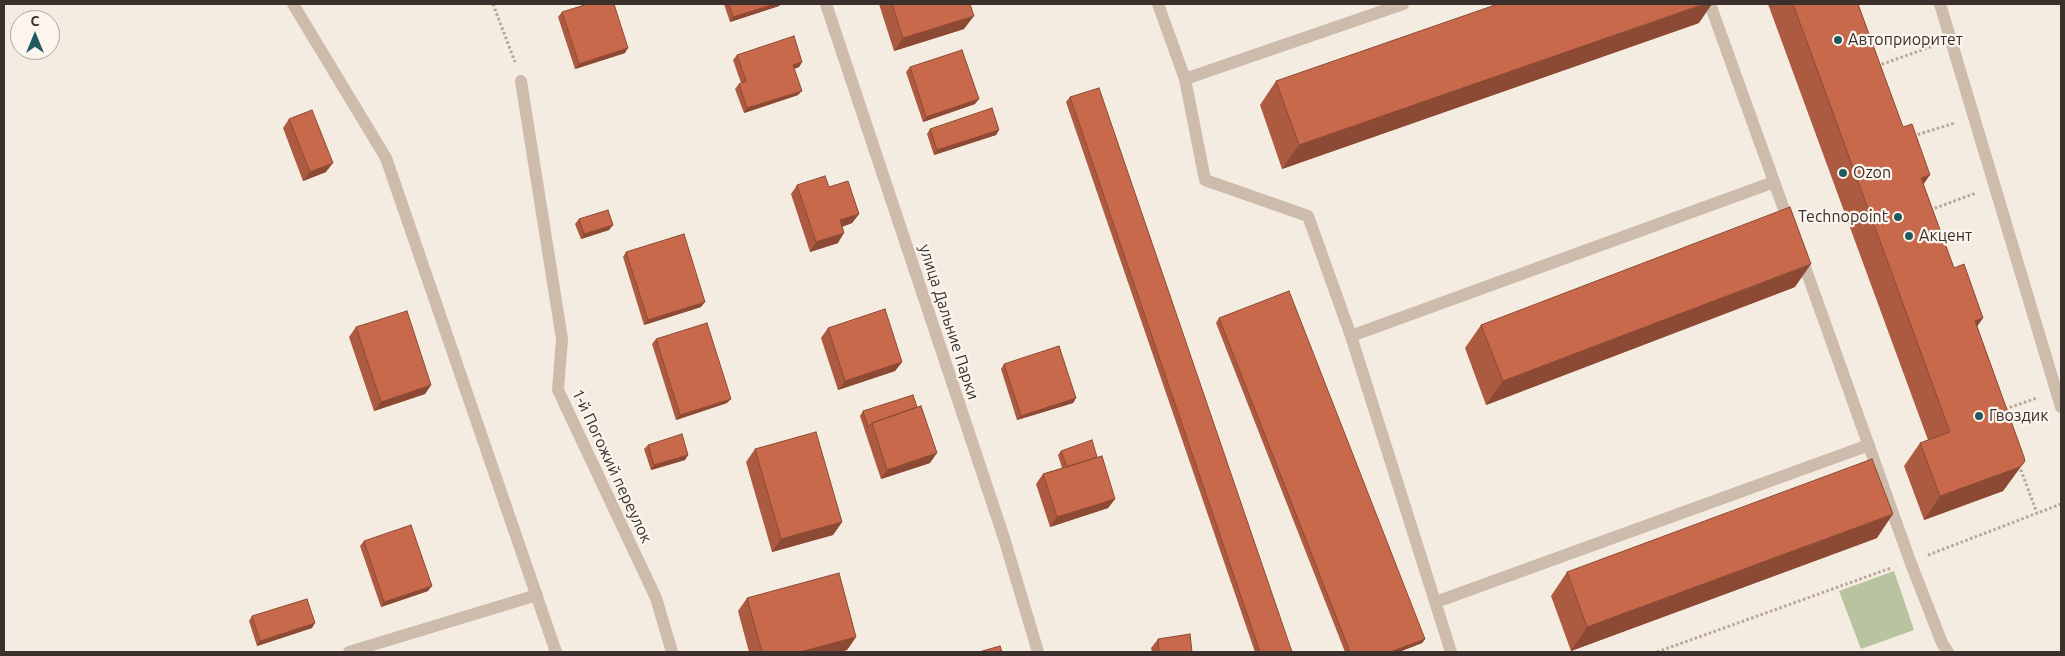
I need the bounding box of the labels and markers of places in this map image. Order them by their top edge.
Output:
place label: Автоприоритет [1848,30,1963,50]
marker: Автоприоритет [1832,34,1844,46]
place label: Ozon [1853,163,1891,183]
marker: Ozon [1837,167,1849,179]
place label: Technopoint [1798,207,1888,227]
marker: Technopoint [1892,211,1904,223]
place label: Акцент [1919,226,1972,246]
marker: Акцент [1903,230,1915,242]
place label: Гвоздик [1989,406,2049,426]
marker: Гвоздик [1973,410,1985,422]

